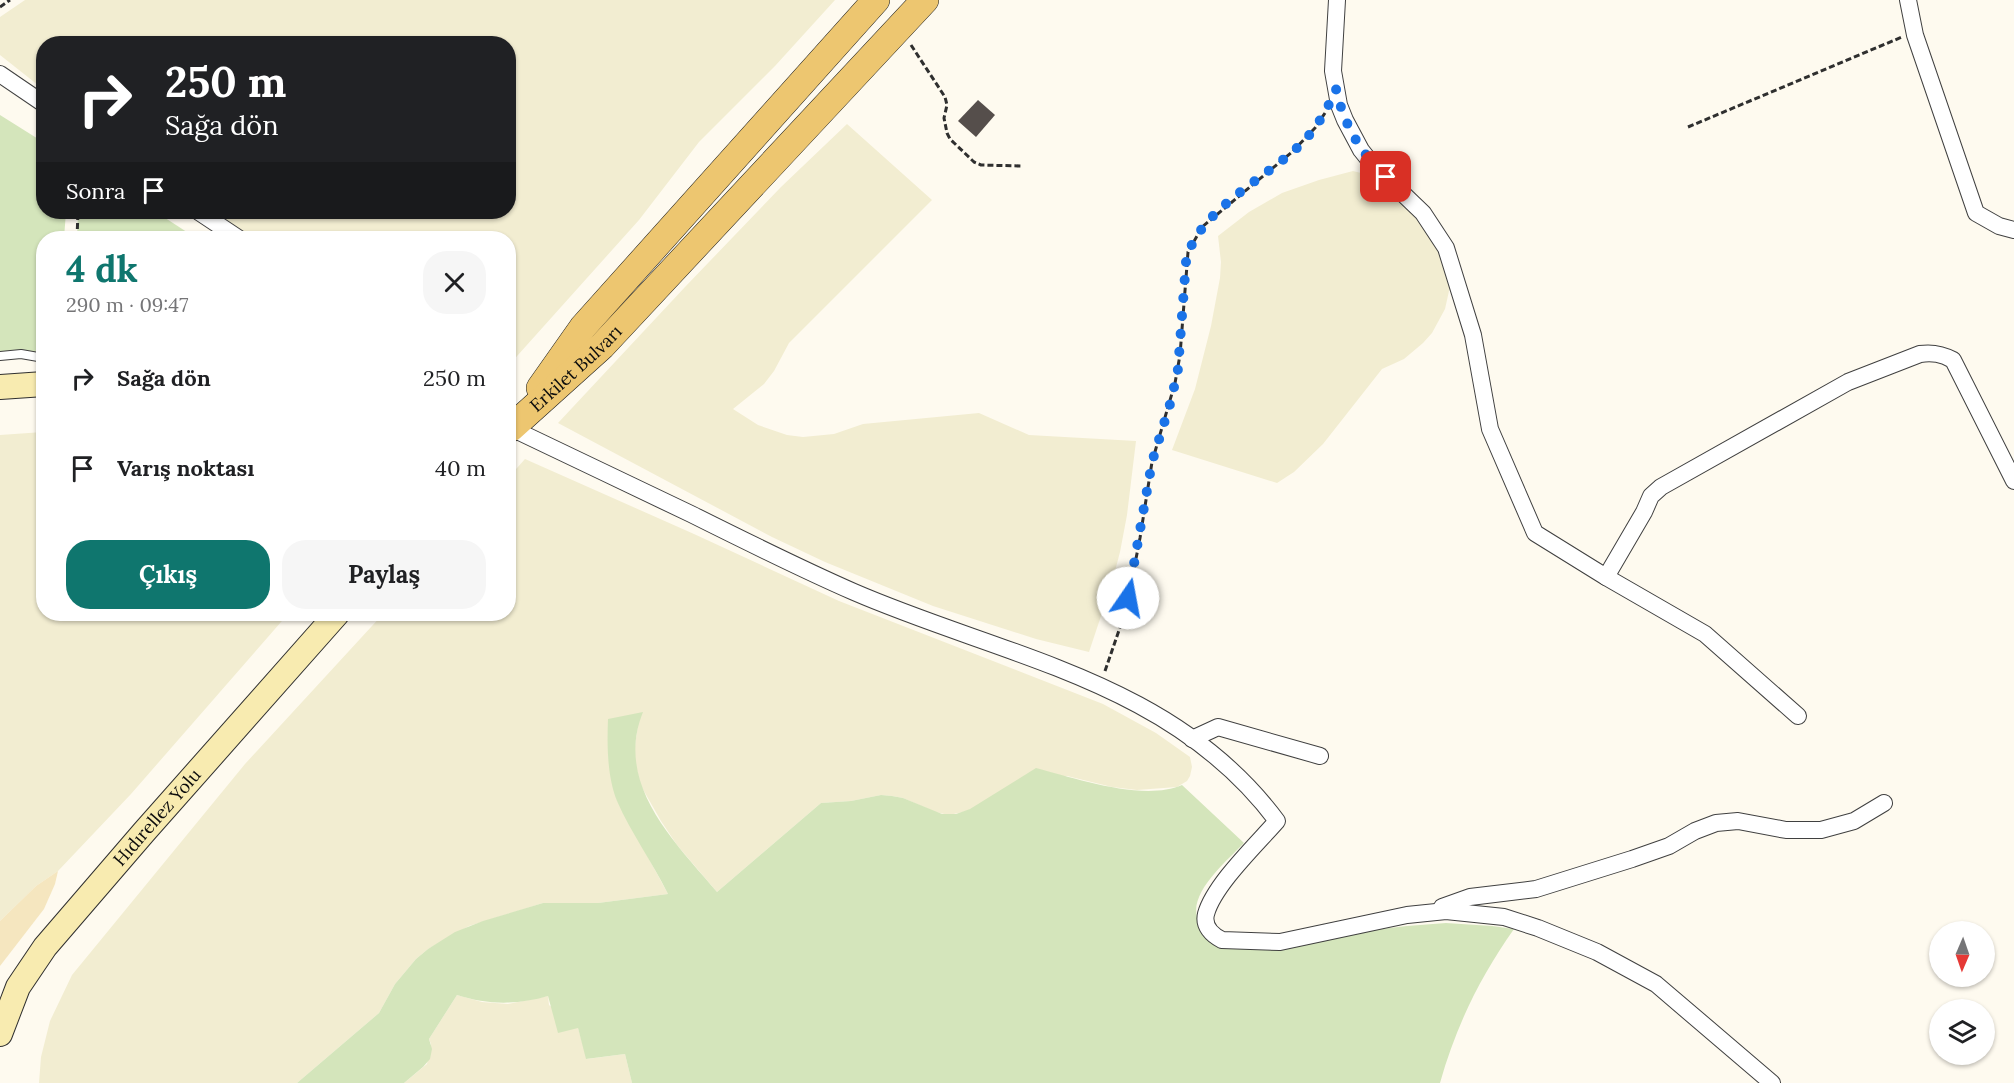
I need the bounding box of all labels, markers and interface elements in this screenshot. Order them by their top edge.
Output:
text: 250 m [165,55,286,109]
icon: right [66,60,144,138]
text: Sağa dön [165,108,279,142]
pin [1360,151,1411,202]
icon: arrive [1369,160,1402,193]
icon: arrive [137,174,170,207]
text: Sonra [66,177,125,205]
text: 4 dk [66,246,138,292]
button: close [423,251,486,314]
text: 290 m · 09:47 [66,292,188,317]
street label: Erkilet Bulvarı [525,320,627,417]
icon: right [66,362,99,395]
text: Sağa dön [117,364,211,392]
text: 250 m [423,364,486,392]
icon: arrive [66,452,99,485]
text: Varış noktası [117,454,254,482]
text: 40 m [435,454,486,482]
button: Çıkış [66,540,270,609]
button: Paylaş [282,540,486,609]
position arrow [1096,566,1160,630]
street label: Hıdırellez Yolu [108,763,206,871]
north arrow [1929,921,1995,987]
map controls [1929,921,1995,1065]
button: layers [1929,999,1995,1065]

